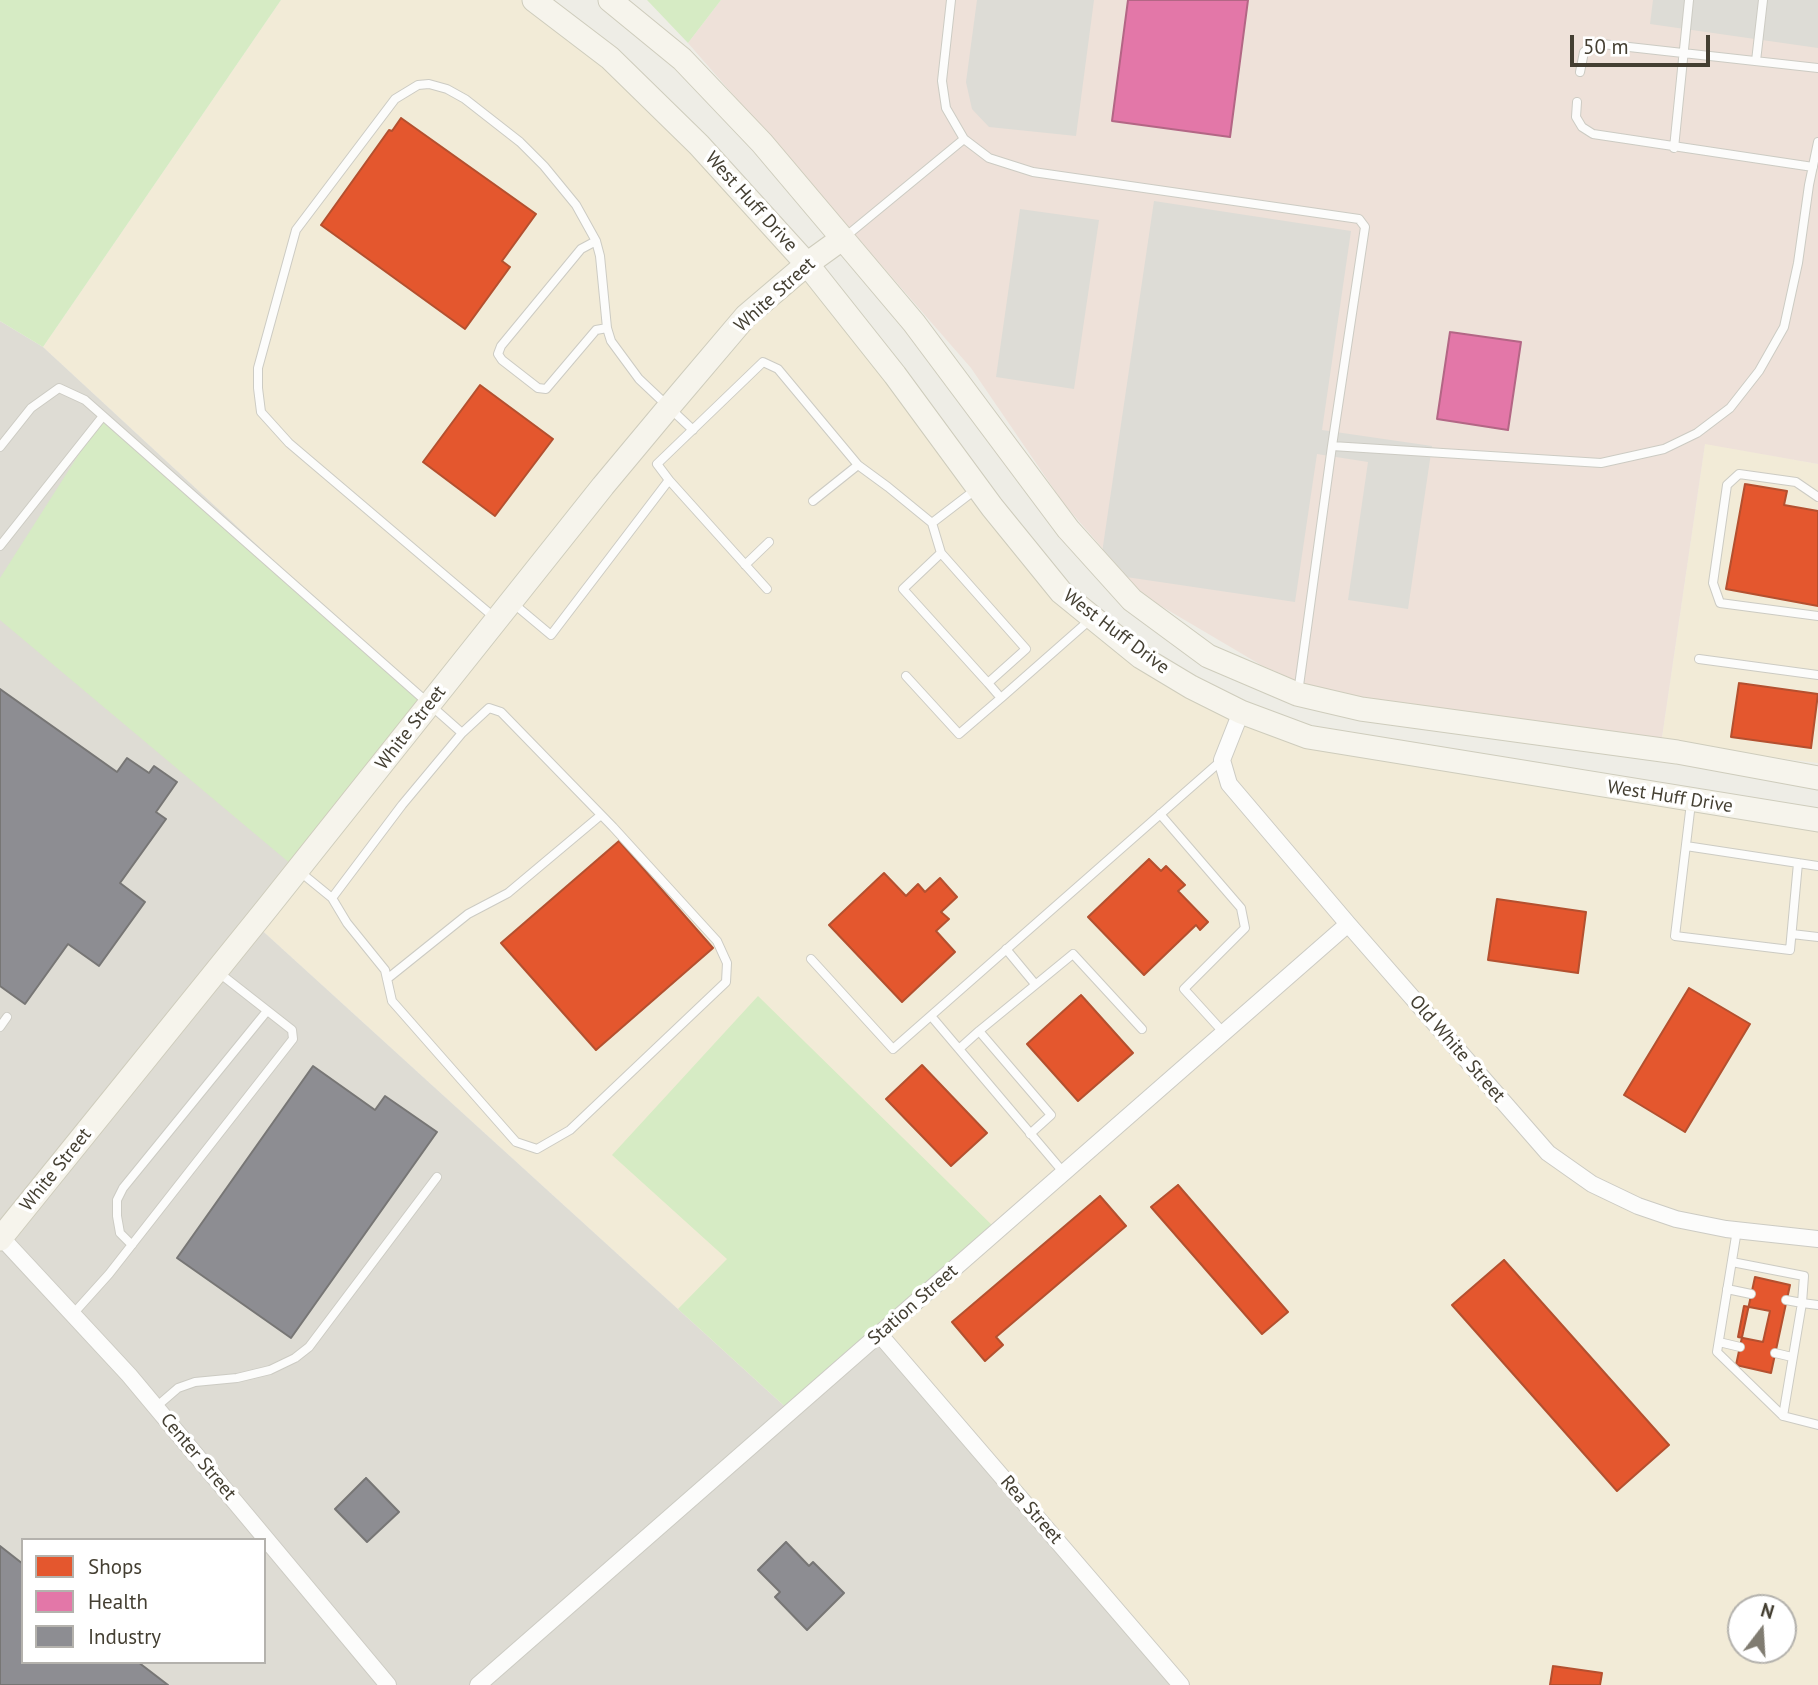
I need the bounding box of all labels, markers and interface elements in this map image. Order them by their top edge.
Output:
scale bar [1573,21,1713,65]
text: 50 m [1583,33,1629,60]
street label: West Huff Drive [700,147,802,257]
street label: White Street [730,253,820,337]
street label: West Huff Drive [1058,585,1174,679]
street label: White Street [371,681,451,775]
street label: West Huff Drive [1606,776,1734,818]
street label: Old White Street [1404,991,1510,1107]
street label: White Street [15,1124,97,1216]
street label: Station Street [863,1260,963,1350]
street label: Center Street [155,1409,241,1505]
street label: Rea Street [995,1471,1067,1549]
legend [21,1538,266,1664]
text: Shops [88,1553,142,1580]
text: Health [88,1588,148,1615]
north arrow [1727,1594,1797,1664]
text: N [1758,1598,1777,1624]
text: Industry [88,1623,161,1650]

